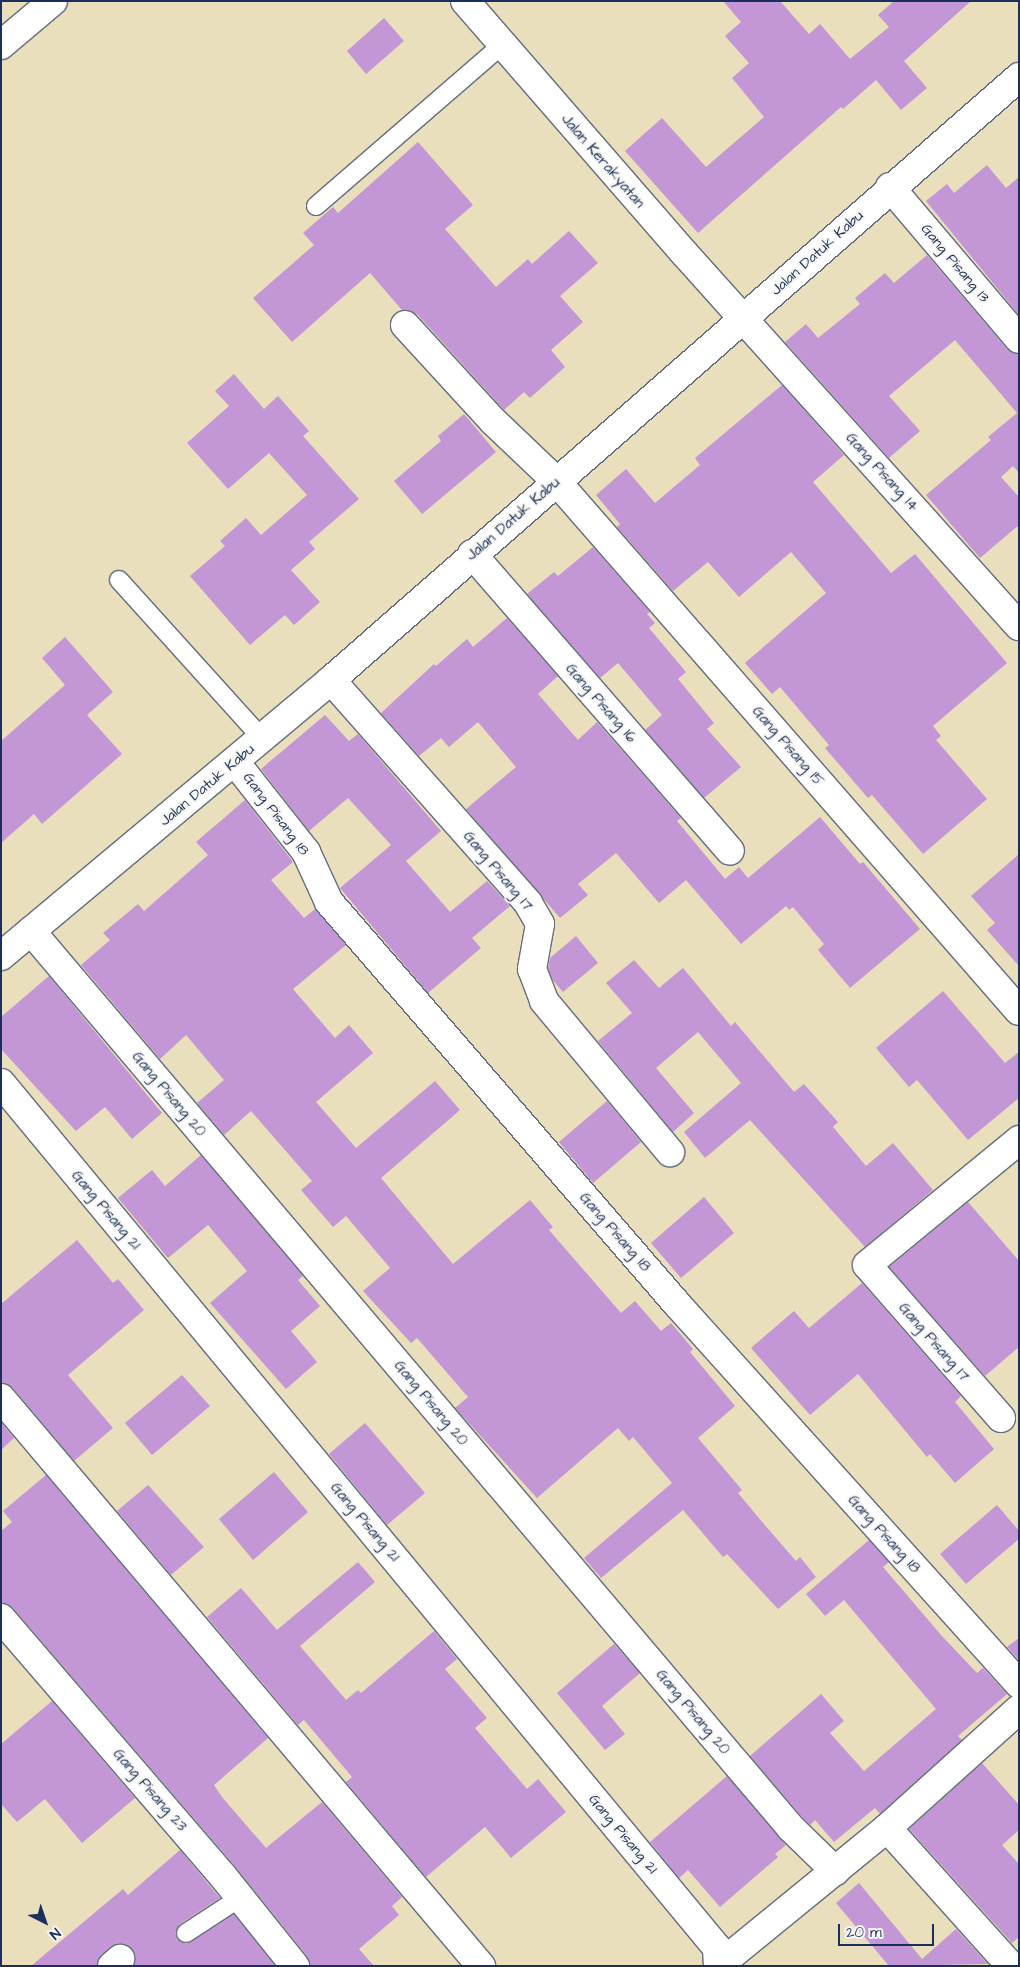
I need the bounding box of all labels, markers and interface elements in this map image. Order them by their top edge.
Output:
street label: Jalan Kerakyatan [557,110,649,212]
street label: Jalan Datuk Kabu [767,207,867,299]
street label: Gang Pisang 13 [917,220,993,306]
street label: Gang Pisang 14 [842,429,922,515]
street label: Jalan Datuk Kabu [463,473,563,565]
street label: Gang Pisang 16 [562,660,640,746]
street label: Gang Pisang 15 [748,702,828,790]
street label: Jalan Datuk Kabu [156,740,258,830]
street label: Gang Pisang 18 [239,769,313,859]
street label: Gang Pisang 17 [459,827,537,915]
street label: Gang Pisang 20 [128,1048,210,1140]
street label: Gang Pisang 21 [68,1167,144,1253]
street label: Gang Pisang 18 [576,1189,654,1275]
street label: Gang Pisang 17 [895,1299,973,1385]
street label: Gang Pisang 20 [390,1357,472,1449]
street label: Gang Pisang 21 [327,1479,403,1565]
street label: Gang Pisang 18 [844,1491,924,1577]
street label: Gang Pisang 20 [652,1666,734,1758]
street label: Gang Pisang 23 [109,1745,191,1835]
street label: Gang Pisang 21 [585,1791,661,1877]
north arrow [20,1897,70,1947]
scale bar [840,1914,936,1946]
text: 20 m [846,1922,882,1943]
text: N [45,1923,65,1944]

